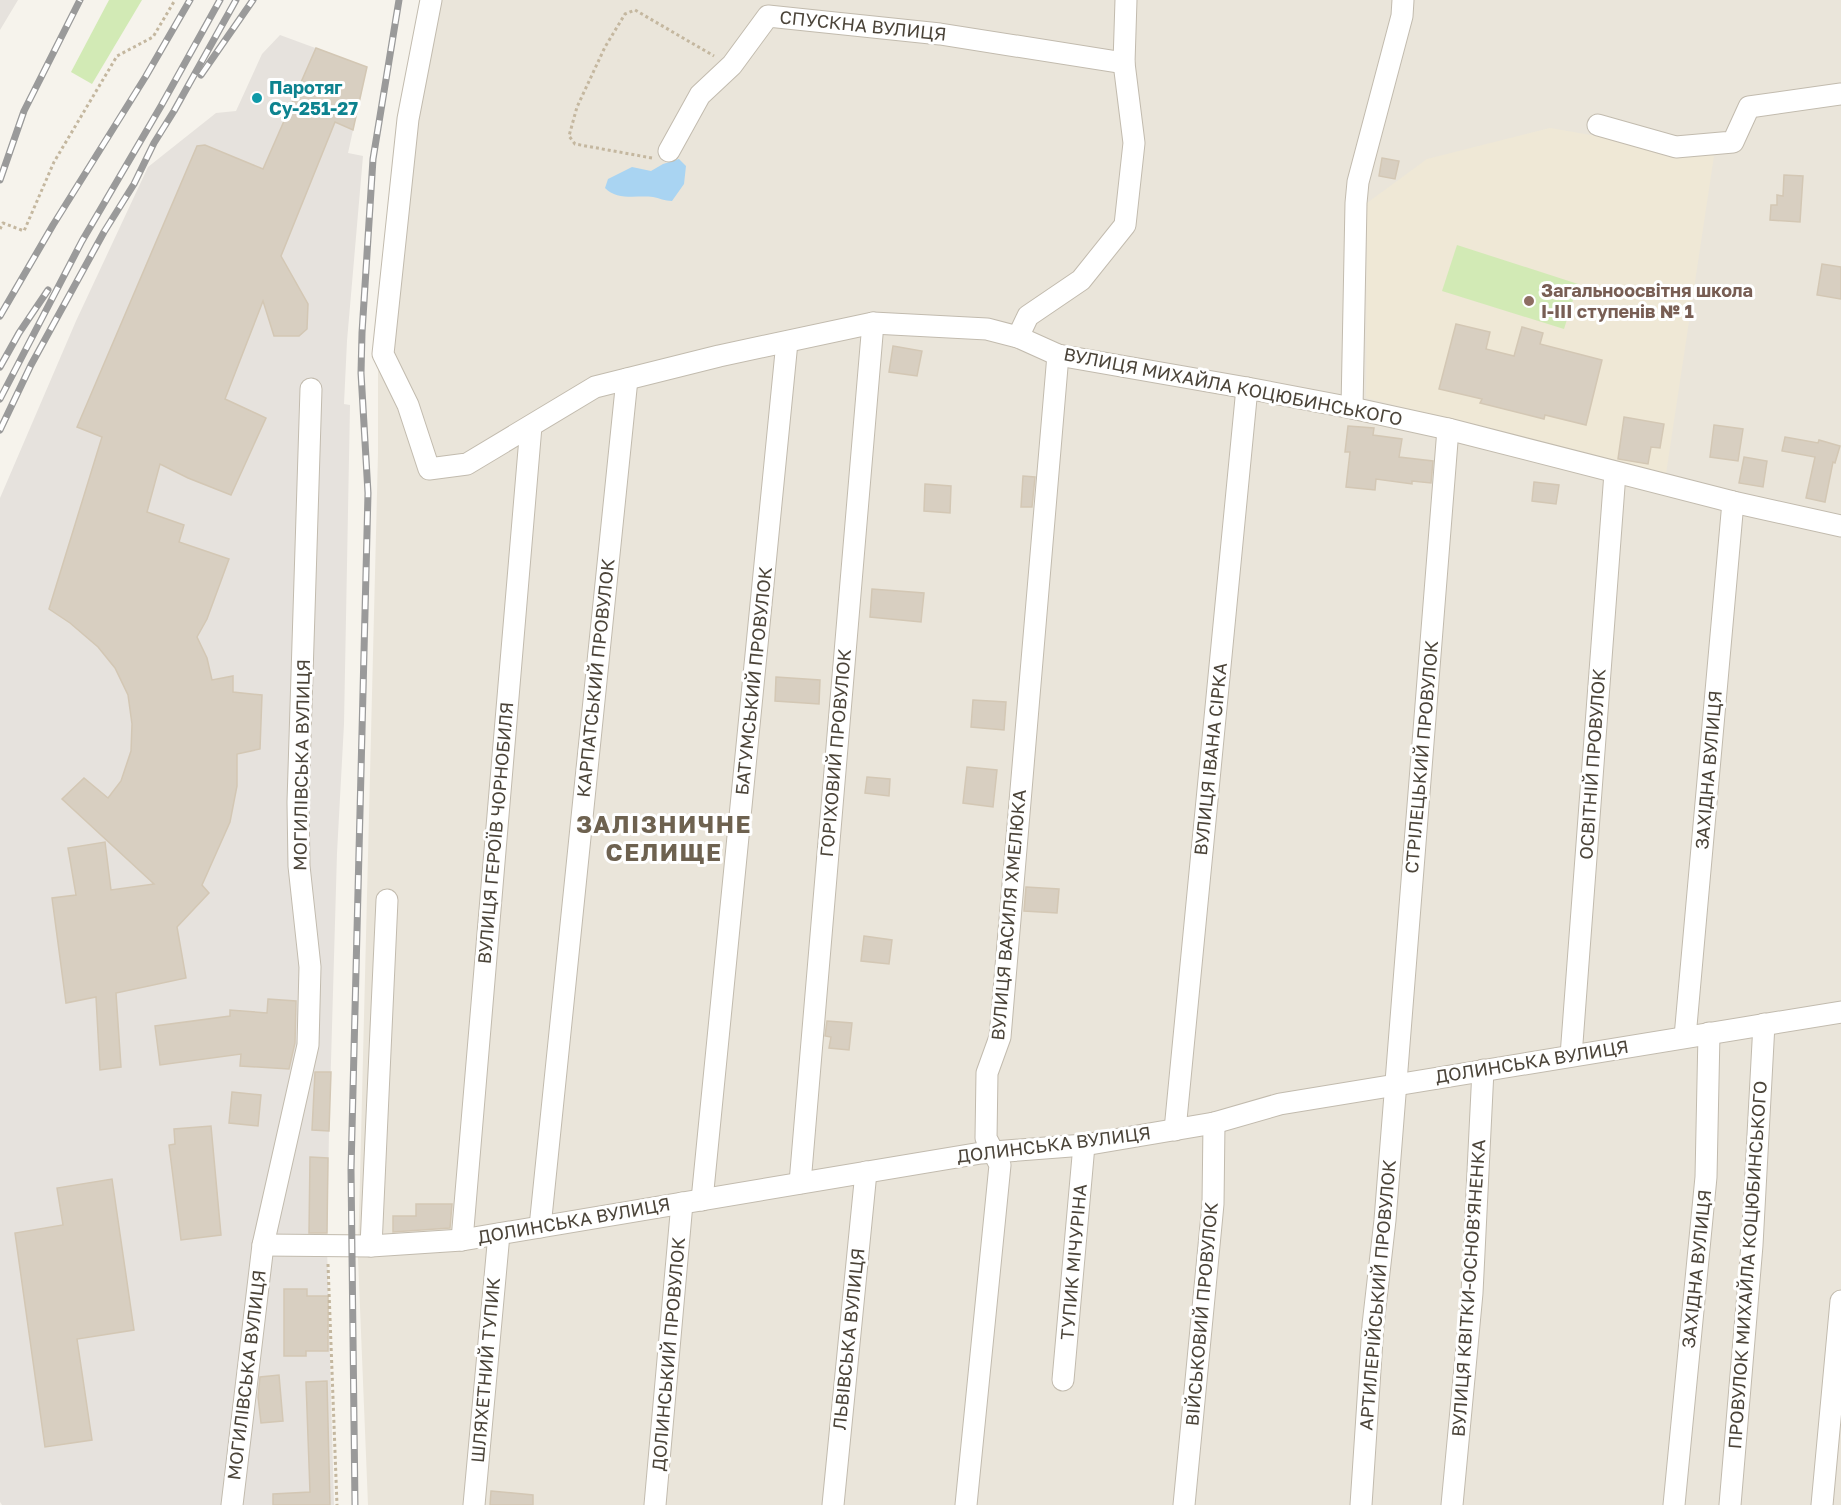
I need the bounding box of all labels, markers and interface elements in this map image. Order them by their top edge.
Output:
street label: СПУСКНА ВУЛИЦЯ [779,5,948,45]
place label: Паротяг Су-251-27 [269,76,358,119]
marker: Паротяг Су-251-27 [250,91,264,105]
place label: Загальноосвітня школа І-ІІІ ступенів № 1 [1541,279,1753,322]
marker: Загальноосвітня школа І-ІІІ ступенів № 1 [1522,294,1536,308]
street label: ВУЛИЦЯ МИХАЙЛА КОЦЮБИНСЬКОГО [1062,342,1404,430]
street label: КАРПАТСЬКИЙ ПРОВУЛОК [572,557,619,798]
street label: БАТУМСЬКИЙ ПРОВУЛОК [730,565,776,796]
street label: СТРІЛЕЦЬКИЙ ПРОВУЛОК [1400,639,1442,874]
street label: ГОРІХОВИЙ ПРОВУЛОК [815,647,855,858]
street label: МОГИЛІВСЬКА ВУЛИЦЯ [288,659,314,871]
street label: ВУЛИЦЯ ІВАНА СІРКА [1189,661,1231,857]
street label: ОСВІТНІЙ ПРОВУЛОК [1574,667,1610,860]
street label: ЗАХІДНА ВУЛИЦЯ [1690,689,1726,850]
street label: ВУЛИЦЯ ГЕРОЇВ ЧОРНОБИЛЯ [473,701,517,965]
street label: ВУЛИЦЯ ВАСИЛЯ ХМЕЛЮКА [986,788,1030,1041]
district label: ЗАЛІЗНИЧНЕ СЕЛИЩЕ [576,809,752,866]
street label: ДОЛИНСЬКА ВУЛИЦЯ [1434,1035,1630,1087]
street label: ПРОВУЛОК МИХАЙЛА КОЦЮБИНСЬКОГО [1723,1080,1771,1450]
street label: ДОЛИНСЬКА ВУЛИЦЯ [956,1121,1152,1167]
street label: ВУЛИЦЯ КВІТКИ-ОСНОВ'ЯНЕНКА [1447,1138,1489,1438]
street label: АРТИЛЕРІЙСЬКИЙ ПРОВУЛОК [1354,1158,1400,1431]
street label: ТУПИК МІЧУРІНА [1055,1183,1091,1341]
street label: ЗАХІДНА ВУЛИЦЯ [1677,1188,1715,1349]
street label: ДОЛИНСЬКА ВУЛИЦЯ [476,1192,672,1248]
street label: ВІЙСЬКОВИЙ ПРОВУЛОК [1180,1201,1222,1427]
street label: ДОЛИНСЬКИЙ ПРОВУЛОК [647,1236,689,1472]
street label: ЛЬВІВСЬКА ВУЛИЦЯ [828,1247,869,1431]
street label: МОГИЛІВСЬКА ВУЛИЦЯ [222,1268,270,1481]
street label: ШЛЯХЕТНИЙ ТУПИК [466,1276,504,1463]

